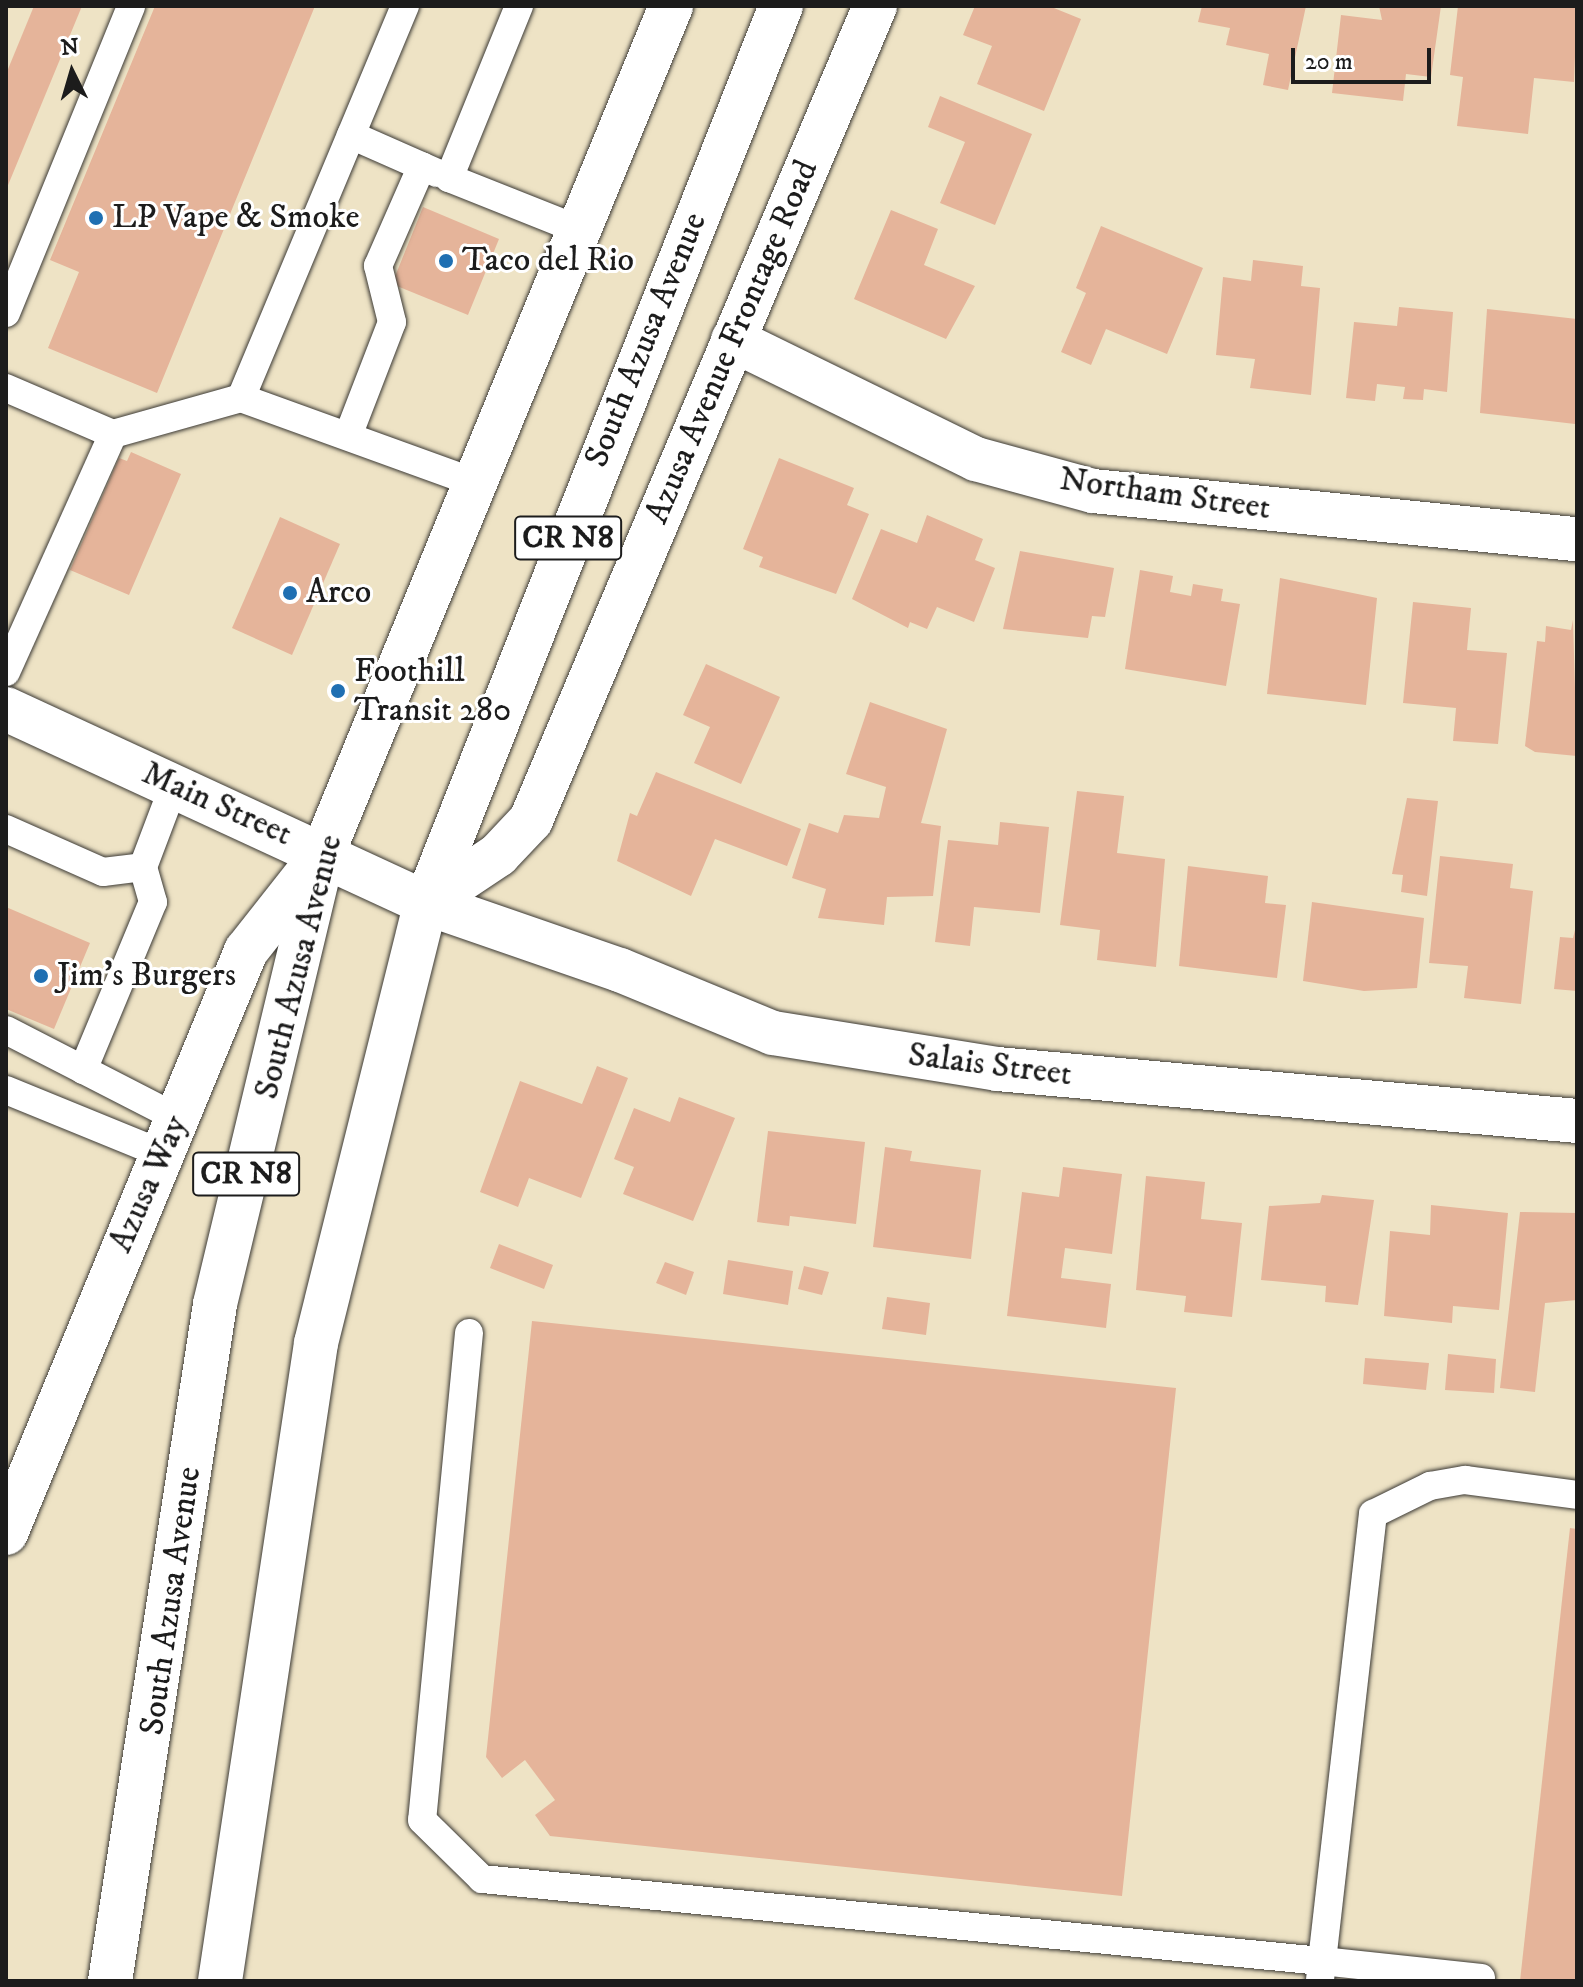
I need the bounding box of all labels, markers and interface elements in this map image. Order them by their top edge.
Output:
north arrow [32,32,112,112]
scale bar [1295,32,1435,82]
text: N [60,33,80,62]
text: 20 m [1305,47,1353,77]
street label: Azusa Avenue Frontage Road [637,154,827,530]
place label: LP Vape & Smoke [112,198,360,238]
street label: South Azusa Avenue [576,207,716,473]
marker: LP Vape & Smoke [87,209,105,227]
place label: Taco del Rio [462,241,634,281]
marker: Taco del Rio [437,252,455,270]
street label: Northam Street [1057,459,1273,529]
road number: CR N8 [514,510,622,566]
place label: Arco [306,573,371,613]
marker: Arco [281,584,299,602]
place label: Foothill Transit 280 [354,651,511,730]
marker: Foothill Transit 280 [329,682,347,700]
street label: Main Street [136,753,298,855]
street label: South Azusa Avenue [246,831,352,1103]
place label: Jim's Burgers [57,956,236,996]
marker: Jim's Burgers [32,967,50,985]
street label: Salais Street [906,1035,1074,1095]
street label: Azusa Way [101,1109,197,1259]
road number: CR N8 [192,1146,300,1202]
street label: South Azusa Avenue [132,1464,210,1738]

